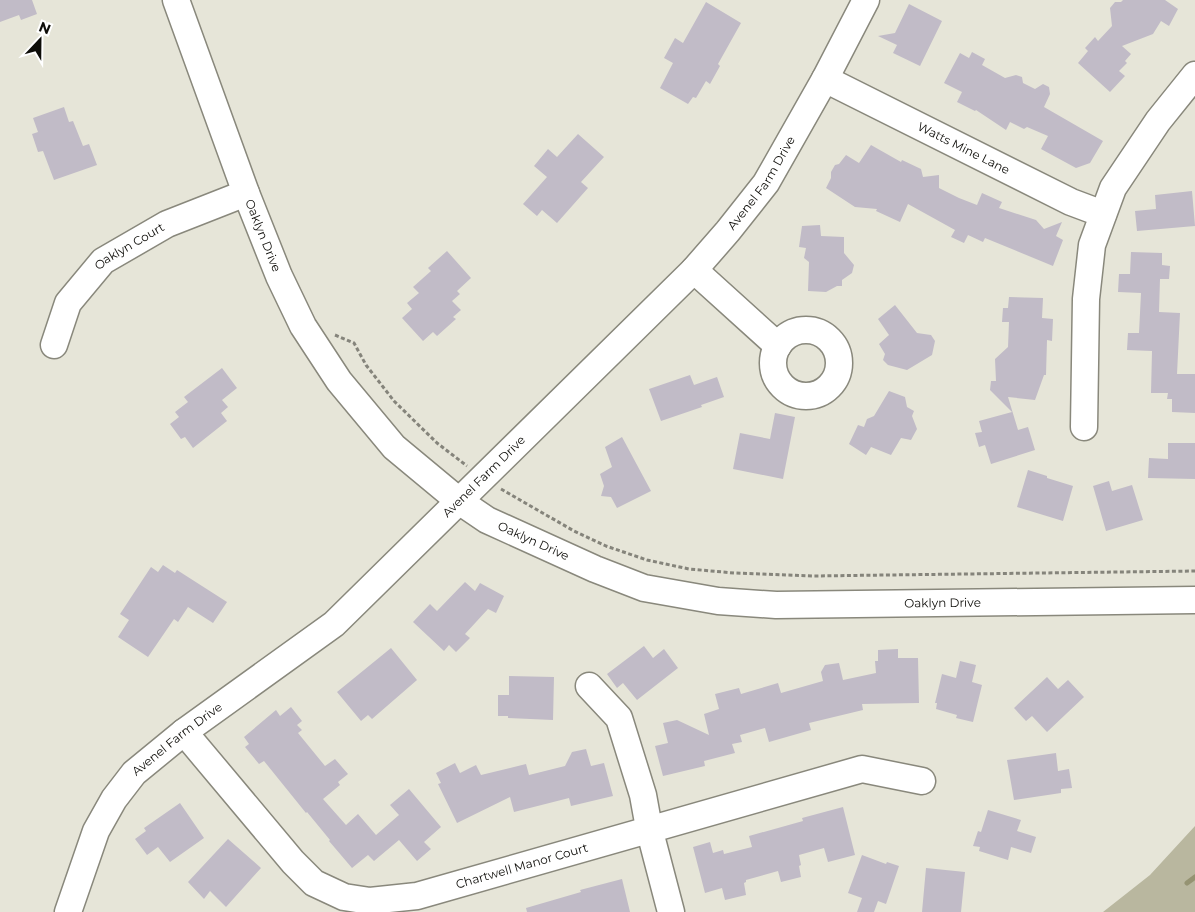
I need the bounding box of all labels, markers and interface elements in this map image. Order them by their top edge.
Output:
north arrow [15,15,65,65]
text: N [36,17,53,38]
street label: Watts Mine Lane [915,119,1012,177]
street label: Avenel Farm Drive [724,133,798,233]
street label: Oaklyn Drive [242,197,285,274]
street label: Oaklyn Court [91,219,167,273]
street label: Avenel Farm Drive [439,432,528,520]
street label: Oaklyn Drive [496,518,572,563]
street label: Oaklyn Drive [904,595,981,610]
street label: Avenel Farm Drive [129,699,225,779]
street label: Chartwell Manor Court [454,840,590,892]

